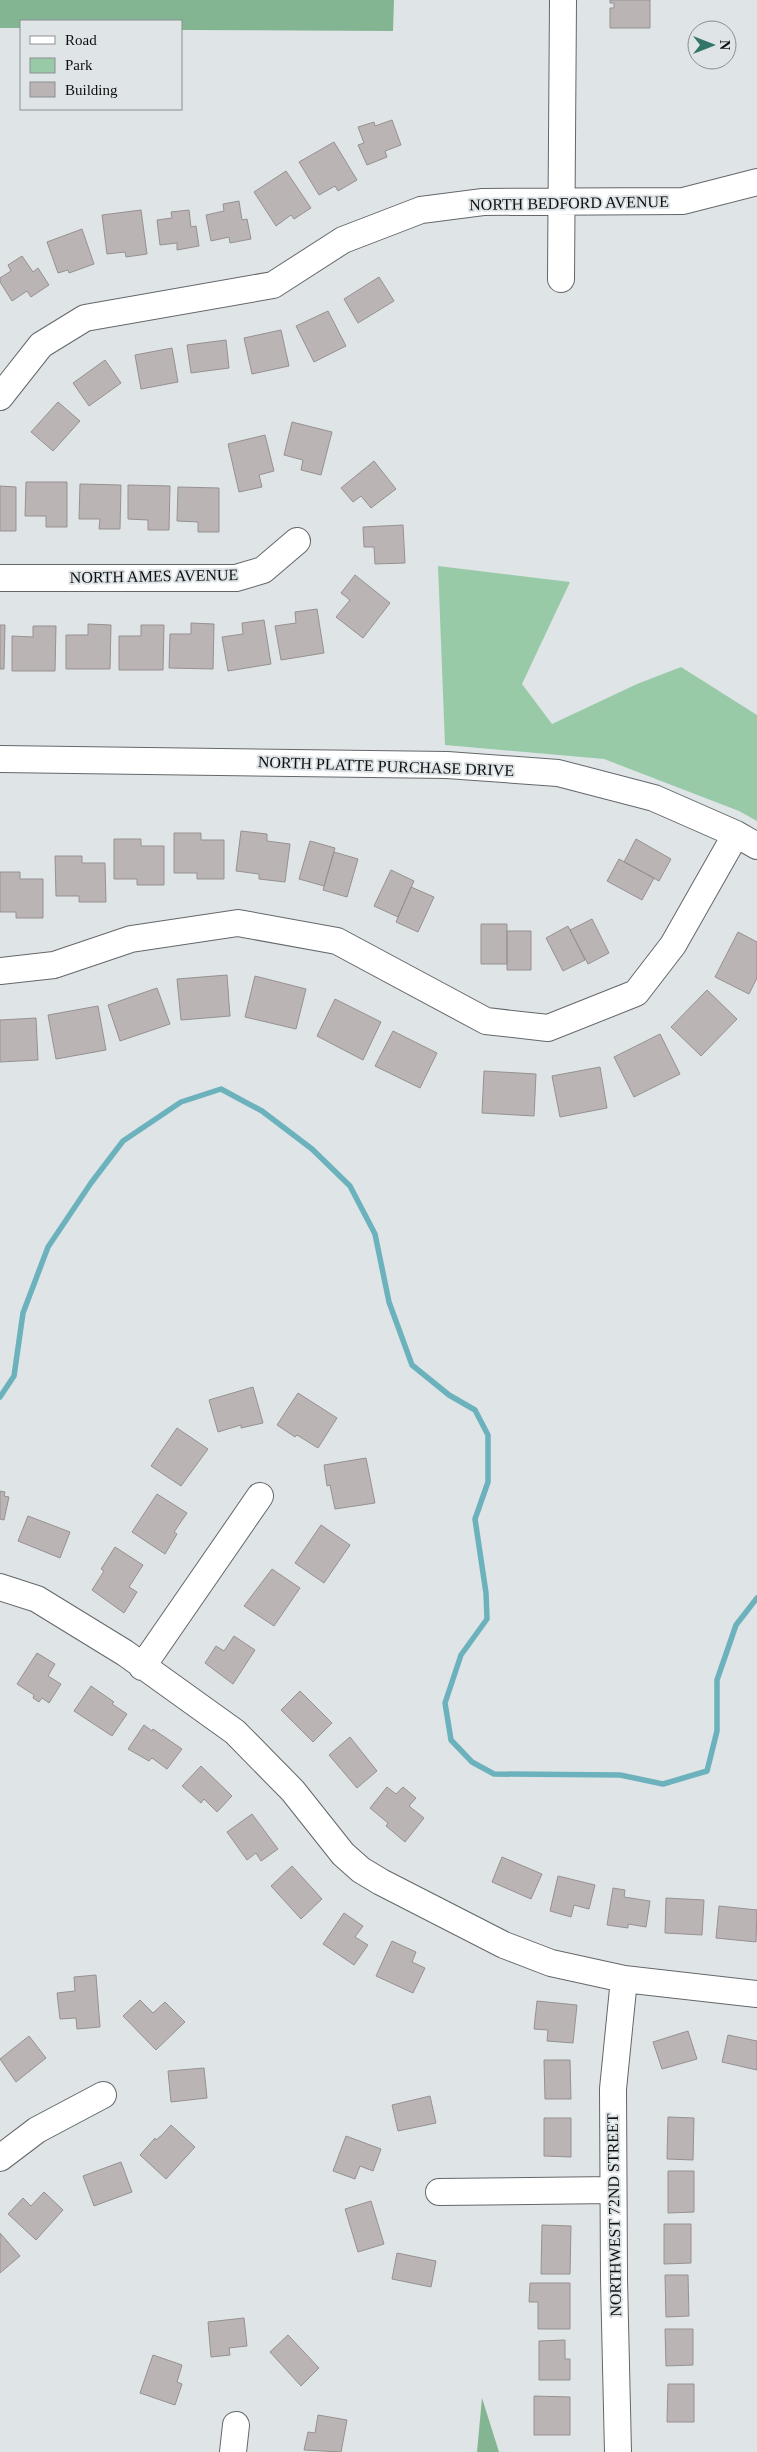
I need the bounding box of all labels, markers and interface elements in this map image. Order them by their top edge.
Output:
legend [20,20,182,110]
north arrow [687,20,737,70]
text: Road [65,32,97,48]
text: N [717,40,732,50]
text: Park [65,57,93,73]
text: Building [65,82,118,98]
street label: NORTH BEDFORD AVENUE [469,193,669,213]
street label: NORTH AMES AVENUE [70,566,238,586]
street label: NORTH PLATTE PURCHASE DRIVE [258,753,514,779]
street label: NORTHWEST 72ND STREET [604,2113,624,2317]

